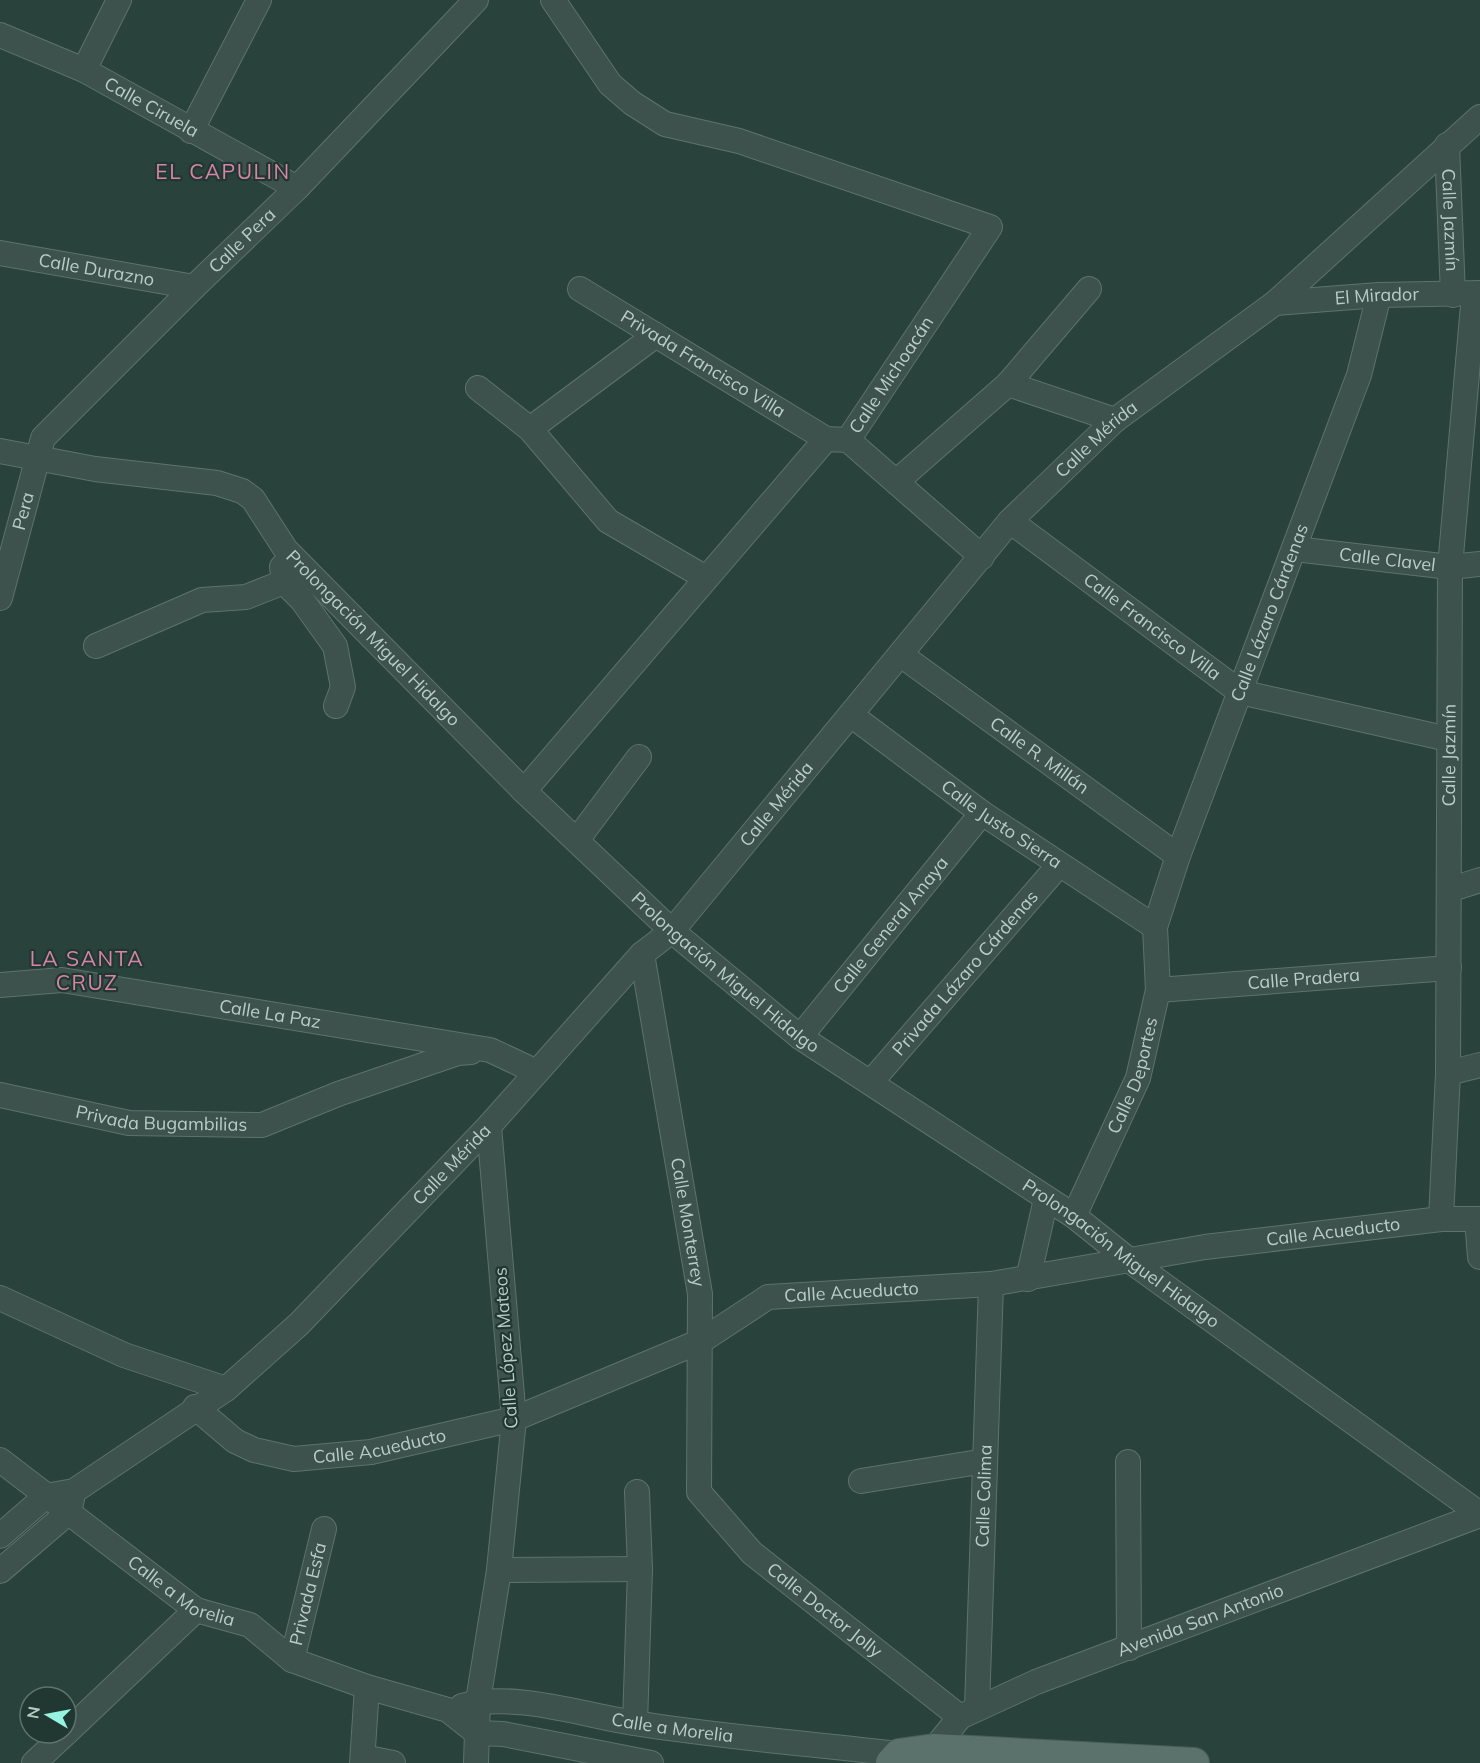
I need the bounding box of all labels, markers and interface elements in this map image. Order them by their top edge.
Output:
street label: Calle Ciruela [100,72,203,142]
district label: EL CAPULIN [155,158,291,184]
street label: Calle Jazmín [1437,168,1464,272]
street label: Calle Pera [203,203,280,278]
street label: Calle Durazno [37,248,156,291]
street label: El Mirador [1334,282,1419,309]
street label: Privada Francisco Villa [617,305,790,423]
street label: Calle Michoacán [844,311,938,438]
street label: Calle Mérida [1050,395,1142,482]
street label: Pera [7,489,39,532]
street label: Calle Lázaro Cárdenas [1225,520,1313,705]
street label: Calle Clavel [1338,542,1437,576]
street label: Prolongación Miguel Hidalgo [281,545,465,731]
street label: Calle Francisco Villa [1079,567,1226,685]
street label: Calle Jazmín [1437,704,1460,807]
street label: Calle R. Millán [986,711,1094,799]
street label: Calle Mérida [734,757,818,851]
street label: Calle Justo Sierra [937,774,1066,873]
street label: Calle General Anaya [828,852,953,998]
street label: Privada Lázaro Cárdenas [887,885,1043,1060]
street label: Prolongación Miguel Hidalgo [627,887,824,1058]
district label: LA SANTA CRUZ [30,945,144,995]
street label: Calle Pradera [1247,963,1361,994]
street label: Calle La Paz [218,994,323,1033]
street label: Calle Deportes [1102,1015,1162,1137]
street label: Privada Bugambilias [74,1100,247,1136]
street label: Calle Mérida [407,1119,496,1210]
street label: Calle Monterrey [666,1156,711,1289]
street label: Prolongación Miguel Hidalgo [1018,1173,1224,1333]
street label: Calle Acueducto [1265,1212,1401,1251]
street label: Calle López Mateos [488,1266,523,1430]
street label: Calle Acueducto [783,1276,919,1307]
street label: Calle Acueducto [312,1423,448,1468]
street label: Calle Colima [970,1444,997,1548]
street label: Privada Esfa [284,1540,331,1648]
street label: Calle a Morelia [123,1550,237,1631]
street label: Calle Doctor Jolly [762,1557,887,1663]
street label: Avenida San Antonio [1114,1578,1287,1661]
north arrow [18,1685,78,1745]
text: N [22,1705,44,1720]
street label: Calle a Morelia [610,1707,735,1747]

